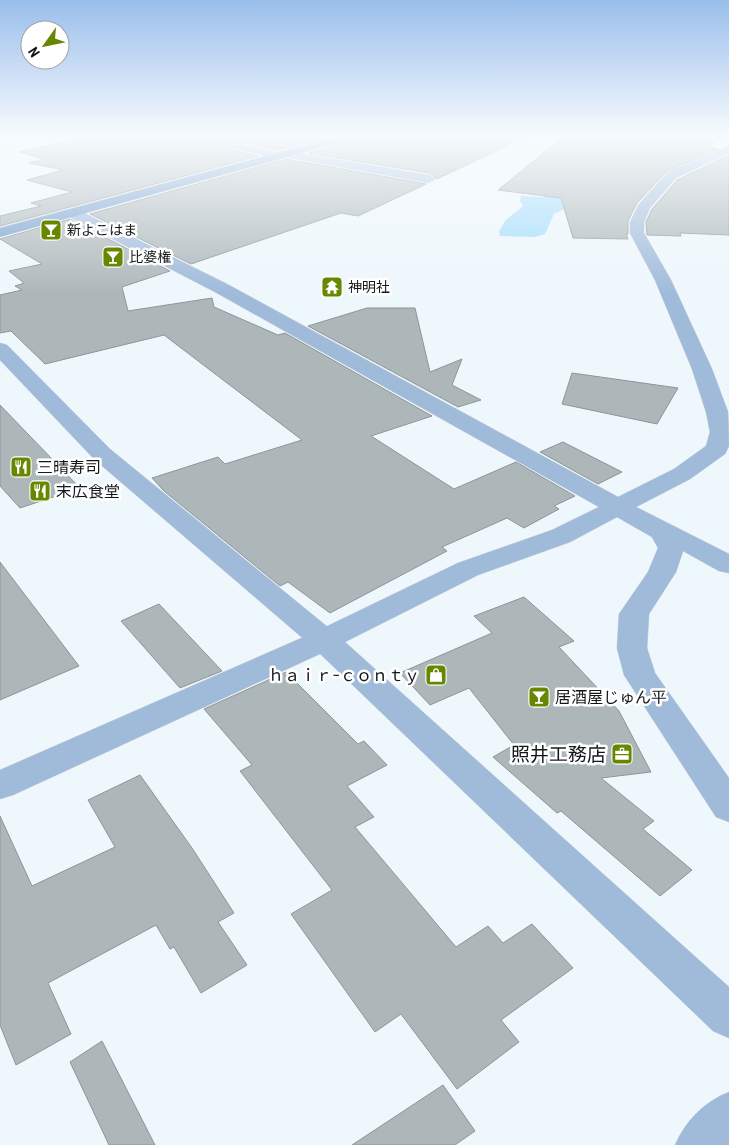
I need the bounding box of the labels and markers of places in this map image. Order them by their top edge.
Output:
bar icon: 新よこはま [39,218,63,242]
place label: 新よこはま [67,222,137,238]
bar icon: 比婆権 [101,245,125,269]
place label: 比婆権 [129,249,171,265]
temple icon: 神明社 [320,275,344,299]
place label: 神明社 [348,279,390,295]
restaurant icon: 三晴寿司 [9,455,33,479]
place label: 三晴寿司 [37,458,101,477]
restaurant icon: 末広食堂 [28,479,52,503]
place label: 末広食堂 [56,482,120,501]
shop icon: ｈａｉｒ−ｃｏｎｔｙ [424,663,448,687]
place label: ｈａｉｒ−ｃｏｎｔｙ [268,666,420,685]
bar icon: 居酒屋じゅん平 [527,685,551,709]
place label: 居酒屋じゅん平 [555,688,667,707]
office icon: 照井工務店 [610,742,634,766]
place label: 照井工務店 [511,743,606,766]

